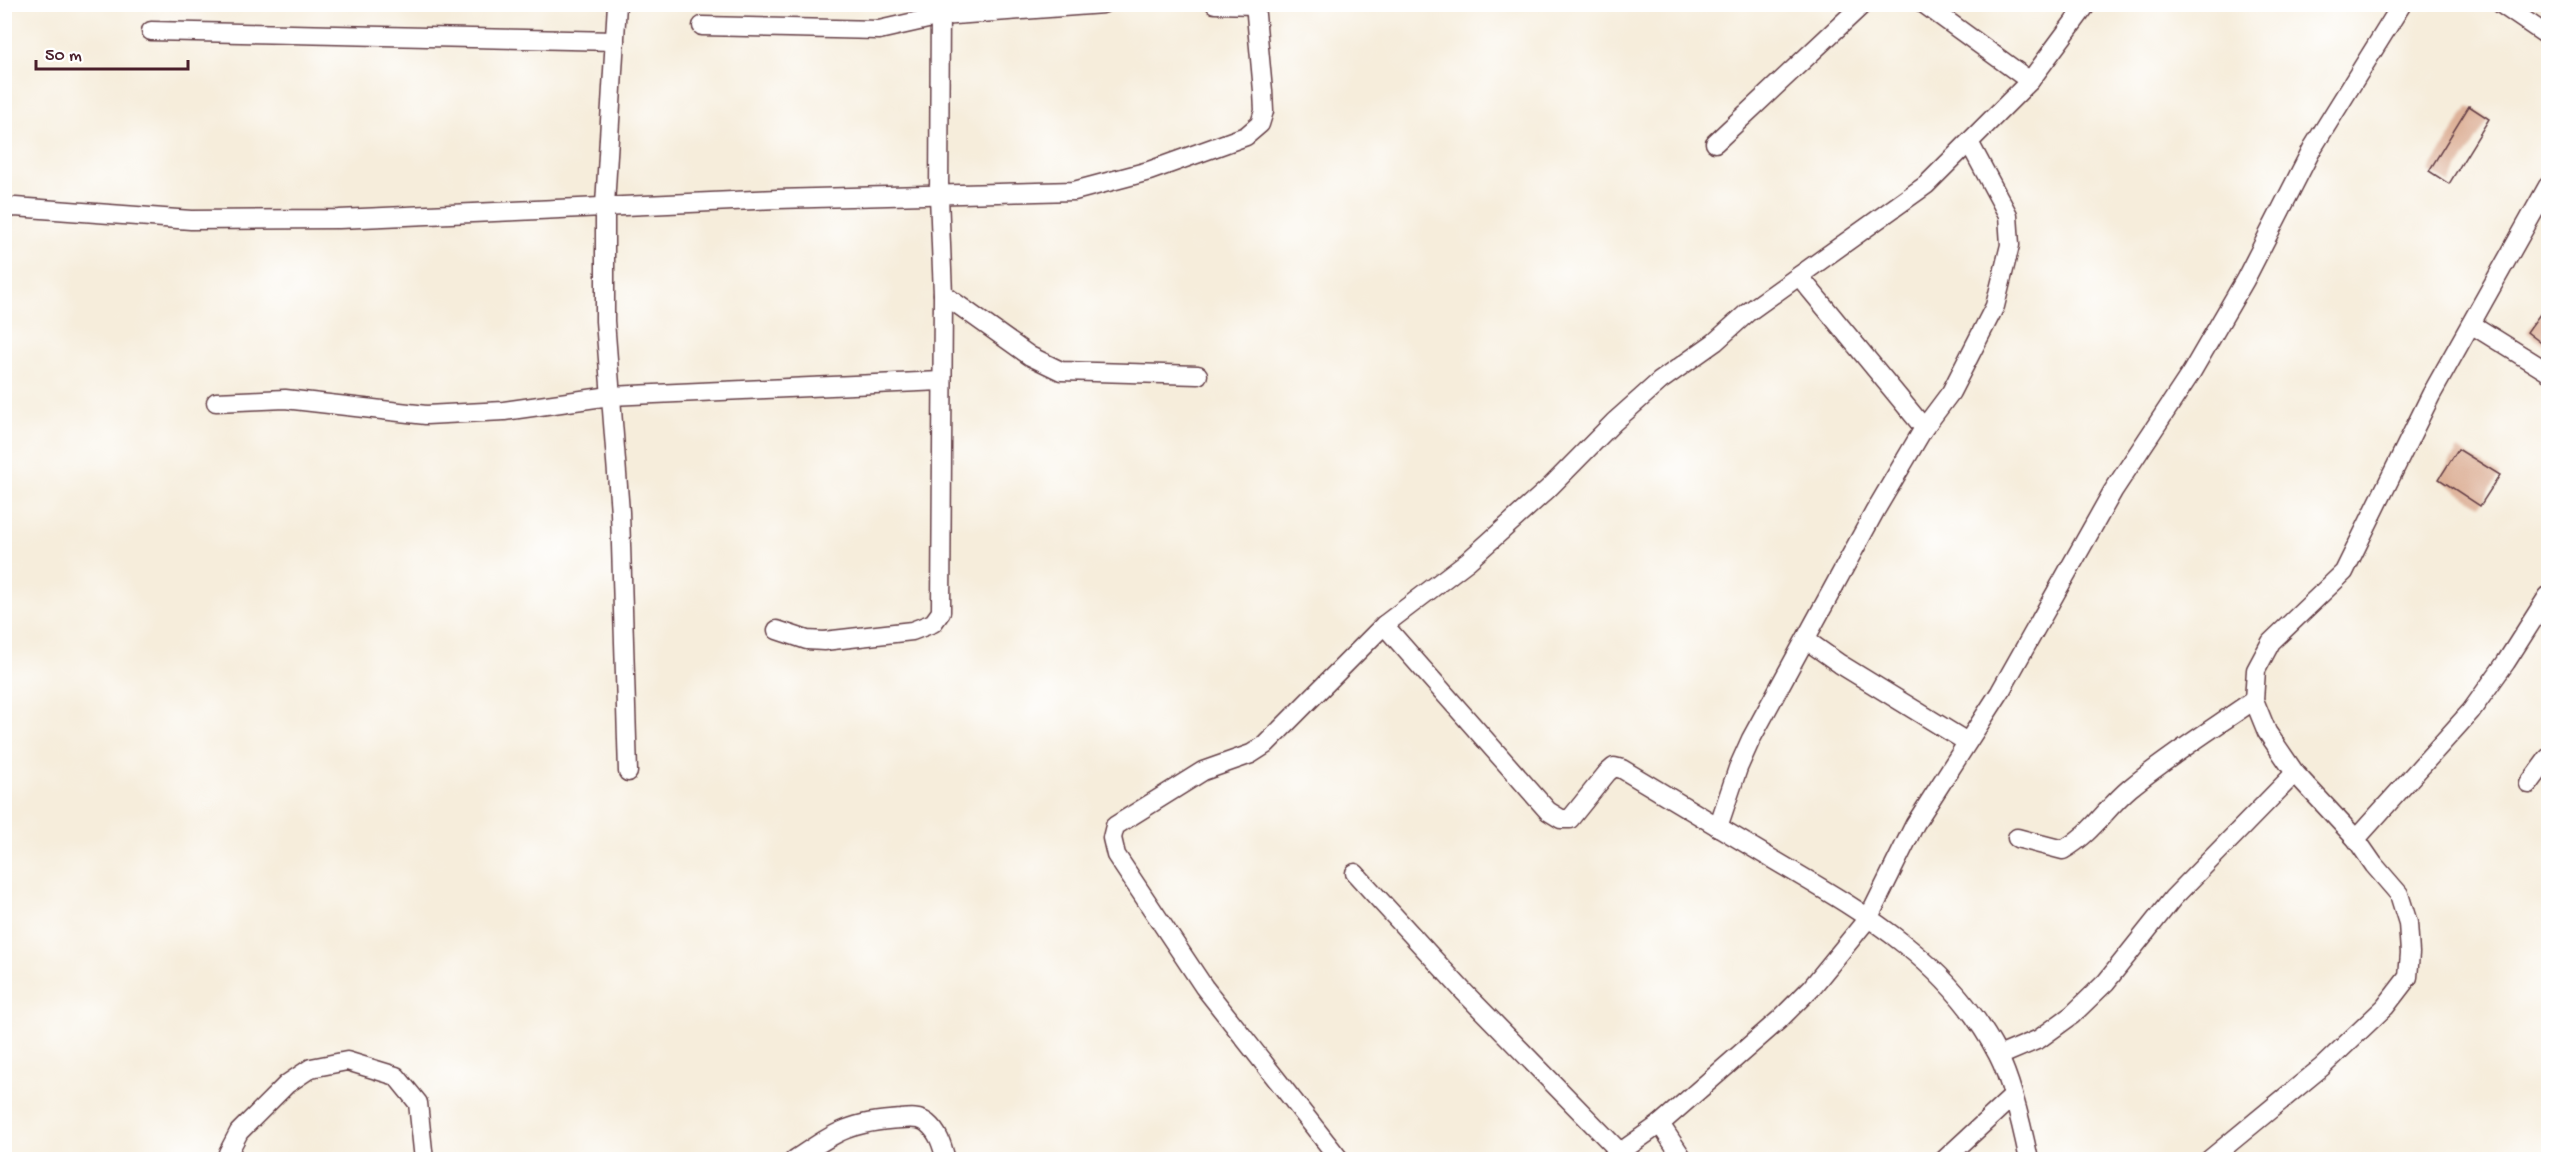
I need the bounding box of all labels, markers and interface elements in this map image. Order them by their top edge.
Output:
scale bar [36,33,188,71]
text: 50 m [45,46,82,67]

